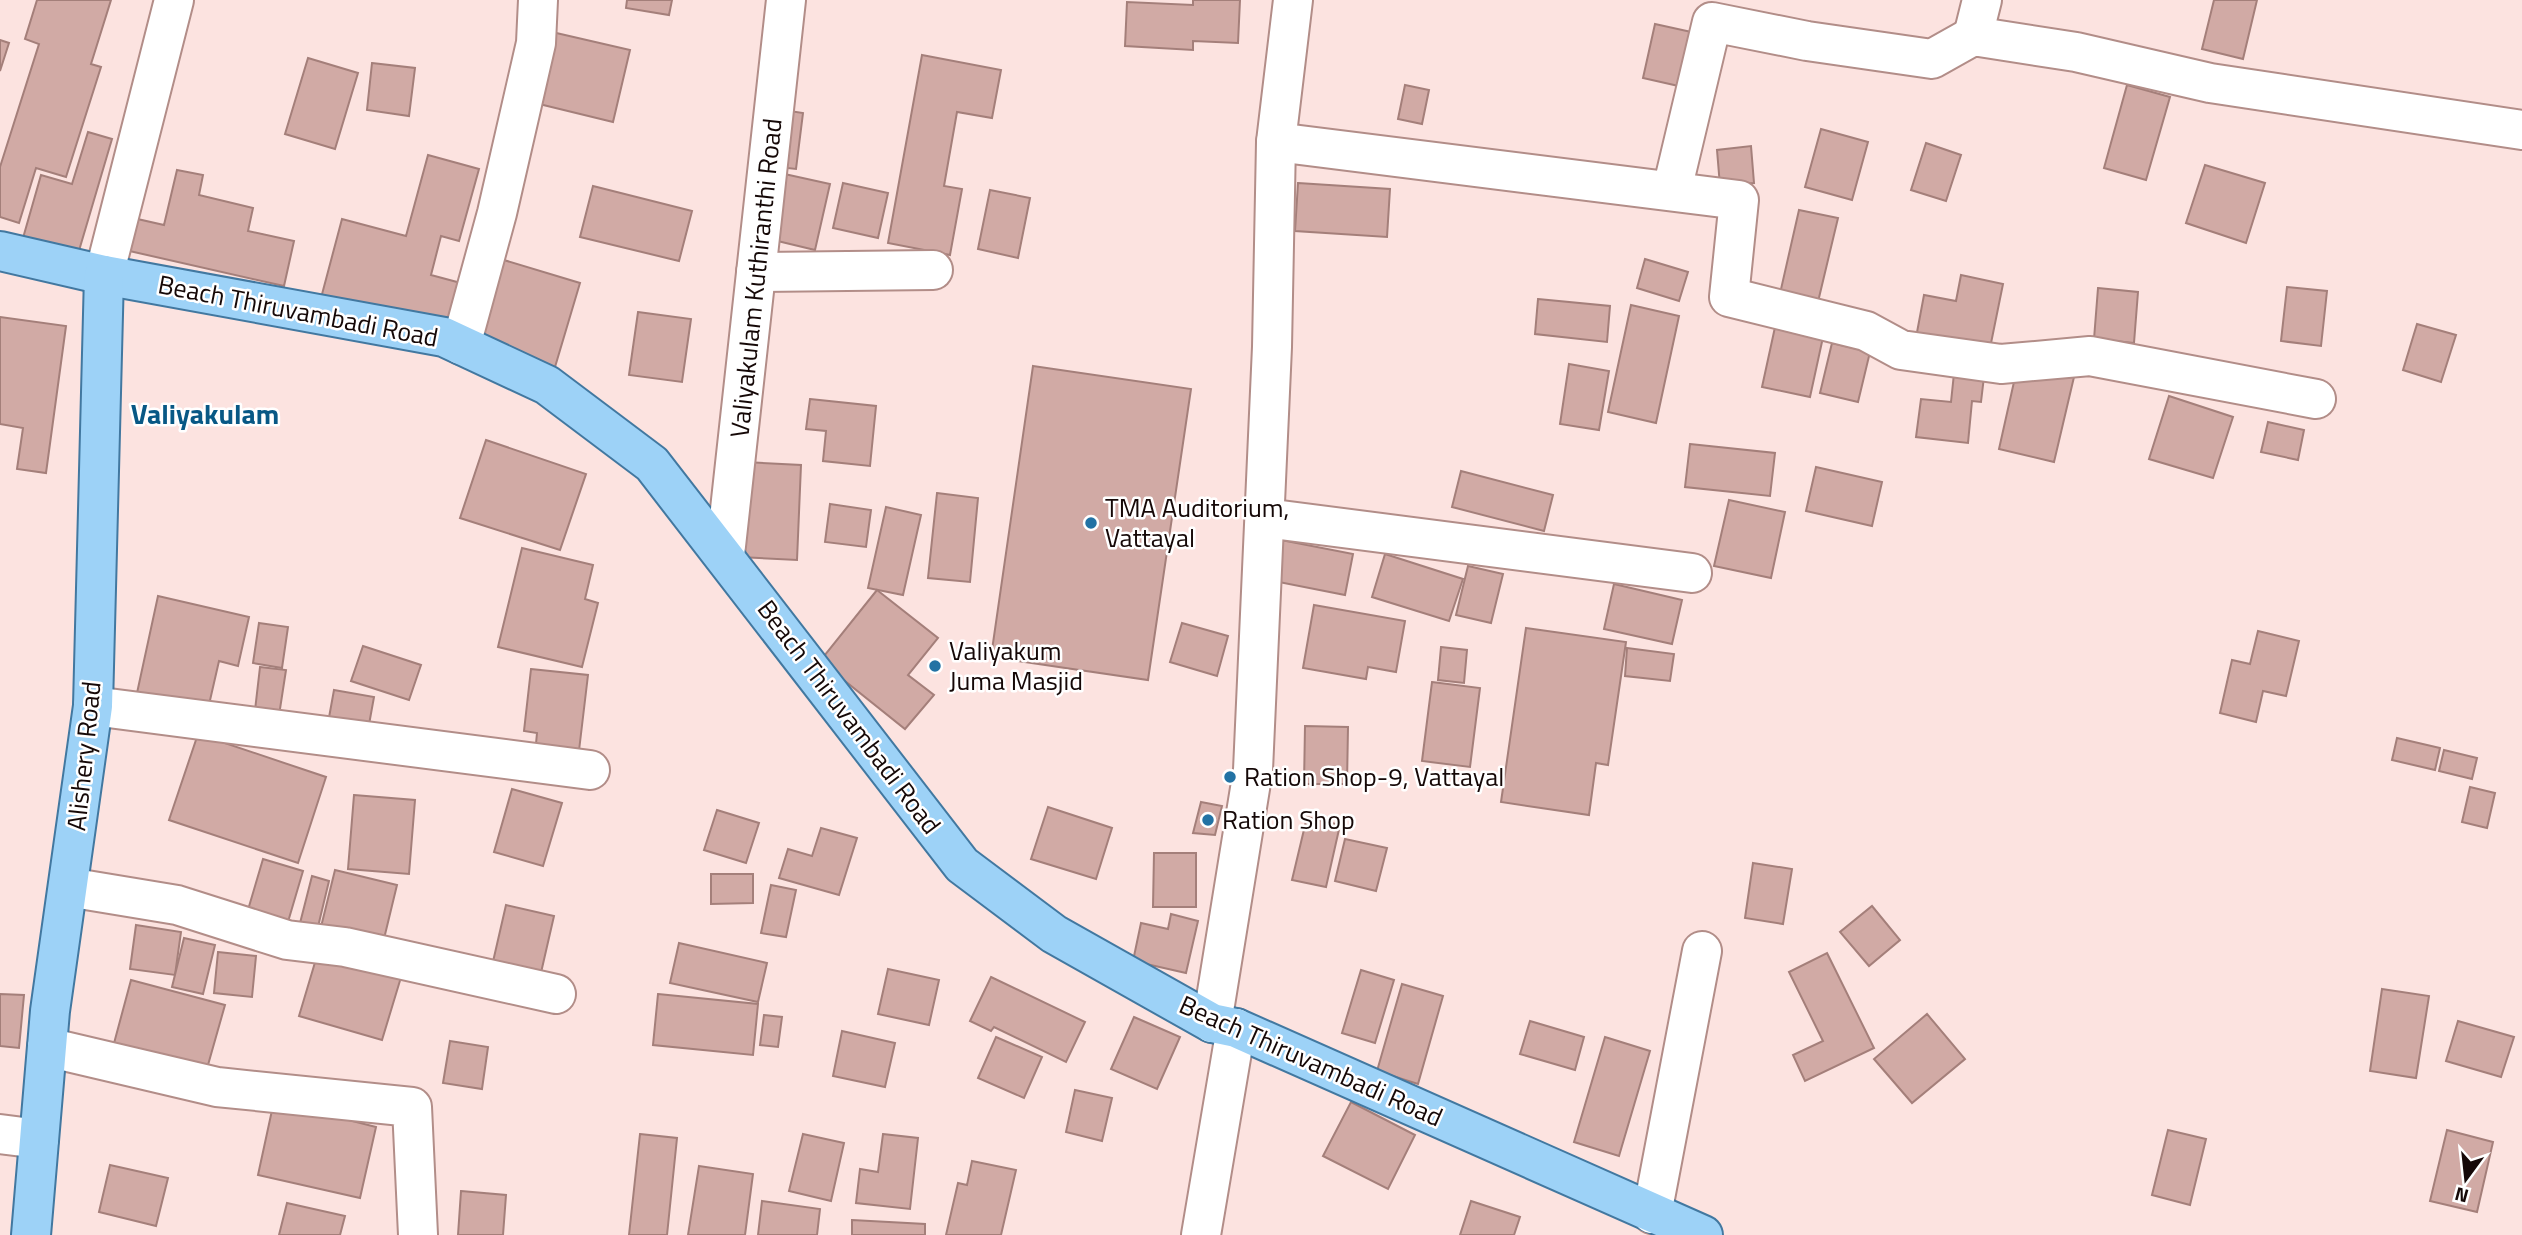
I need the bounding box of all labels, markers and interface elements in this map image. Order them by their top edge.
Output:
street label: Valiyakulam Kuthiranthi Road [719,116,792,440]
street label: Beach Thiruvambadi Road [155,264,441,357]
district label: Valiyakulam [131,392,279,435]
place label: TMA Auditorium, Vattayal [1105,488,1289,557]
marker: TMA Auditorium, Vattayal [1083,515,1099,531]
street label: Beach Thiruvambadi Road [748,591,951,842]
place label: Valiyakum Juma Masjid [949,631,1083,700]
marker: Valiyakum Juma Masjid [927,658,943,674]
street label: Alishery Road [56,679,111,833]
place label: Ration Shop-9, Vattayal [1244,757,1504,796]
marker: Ration Shop-9, Vattayal [1222,769,1238,785]
place label: Ration Shop [1222,800,1355,839]
marker: Ration Shop [1200,812,1216,828]
street label: Beach Thiruvambadi Road [1173,985,1449,1136]
north arrow [2431,1144,2501,1214]
text: N [2451,1180,2472,1212]

